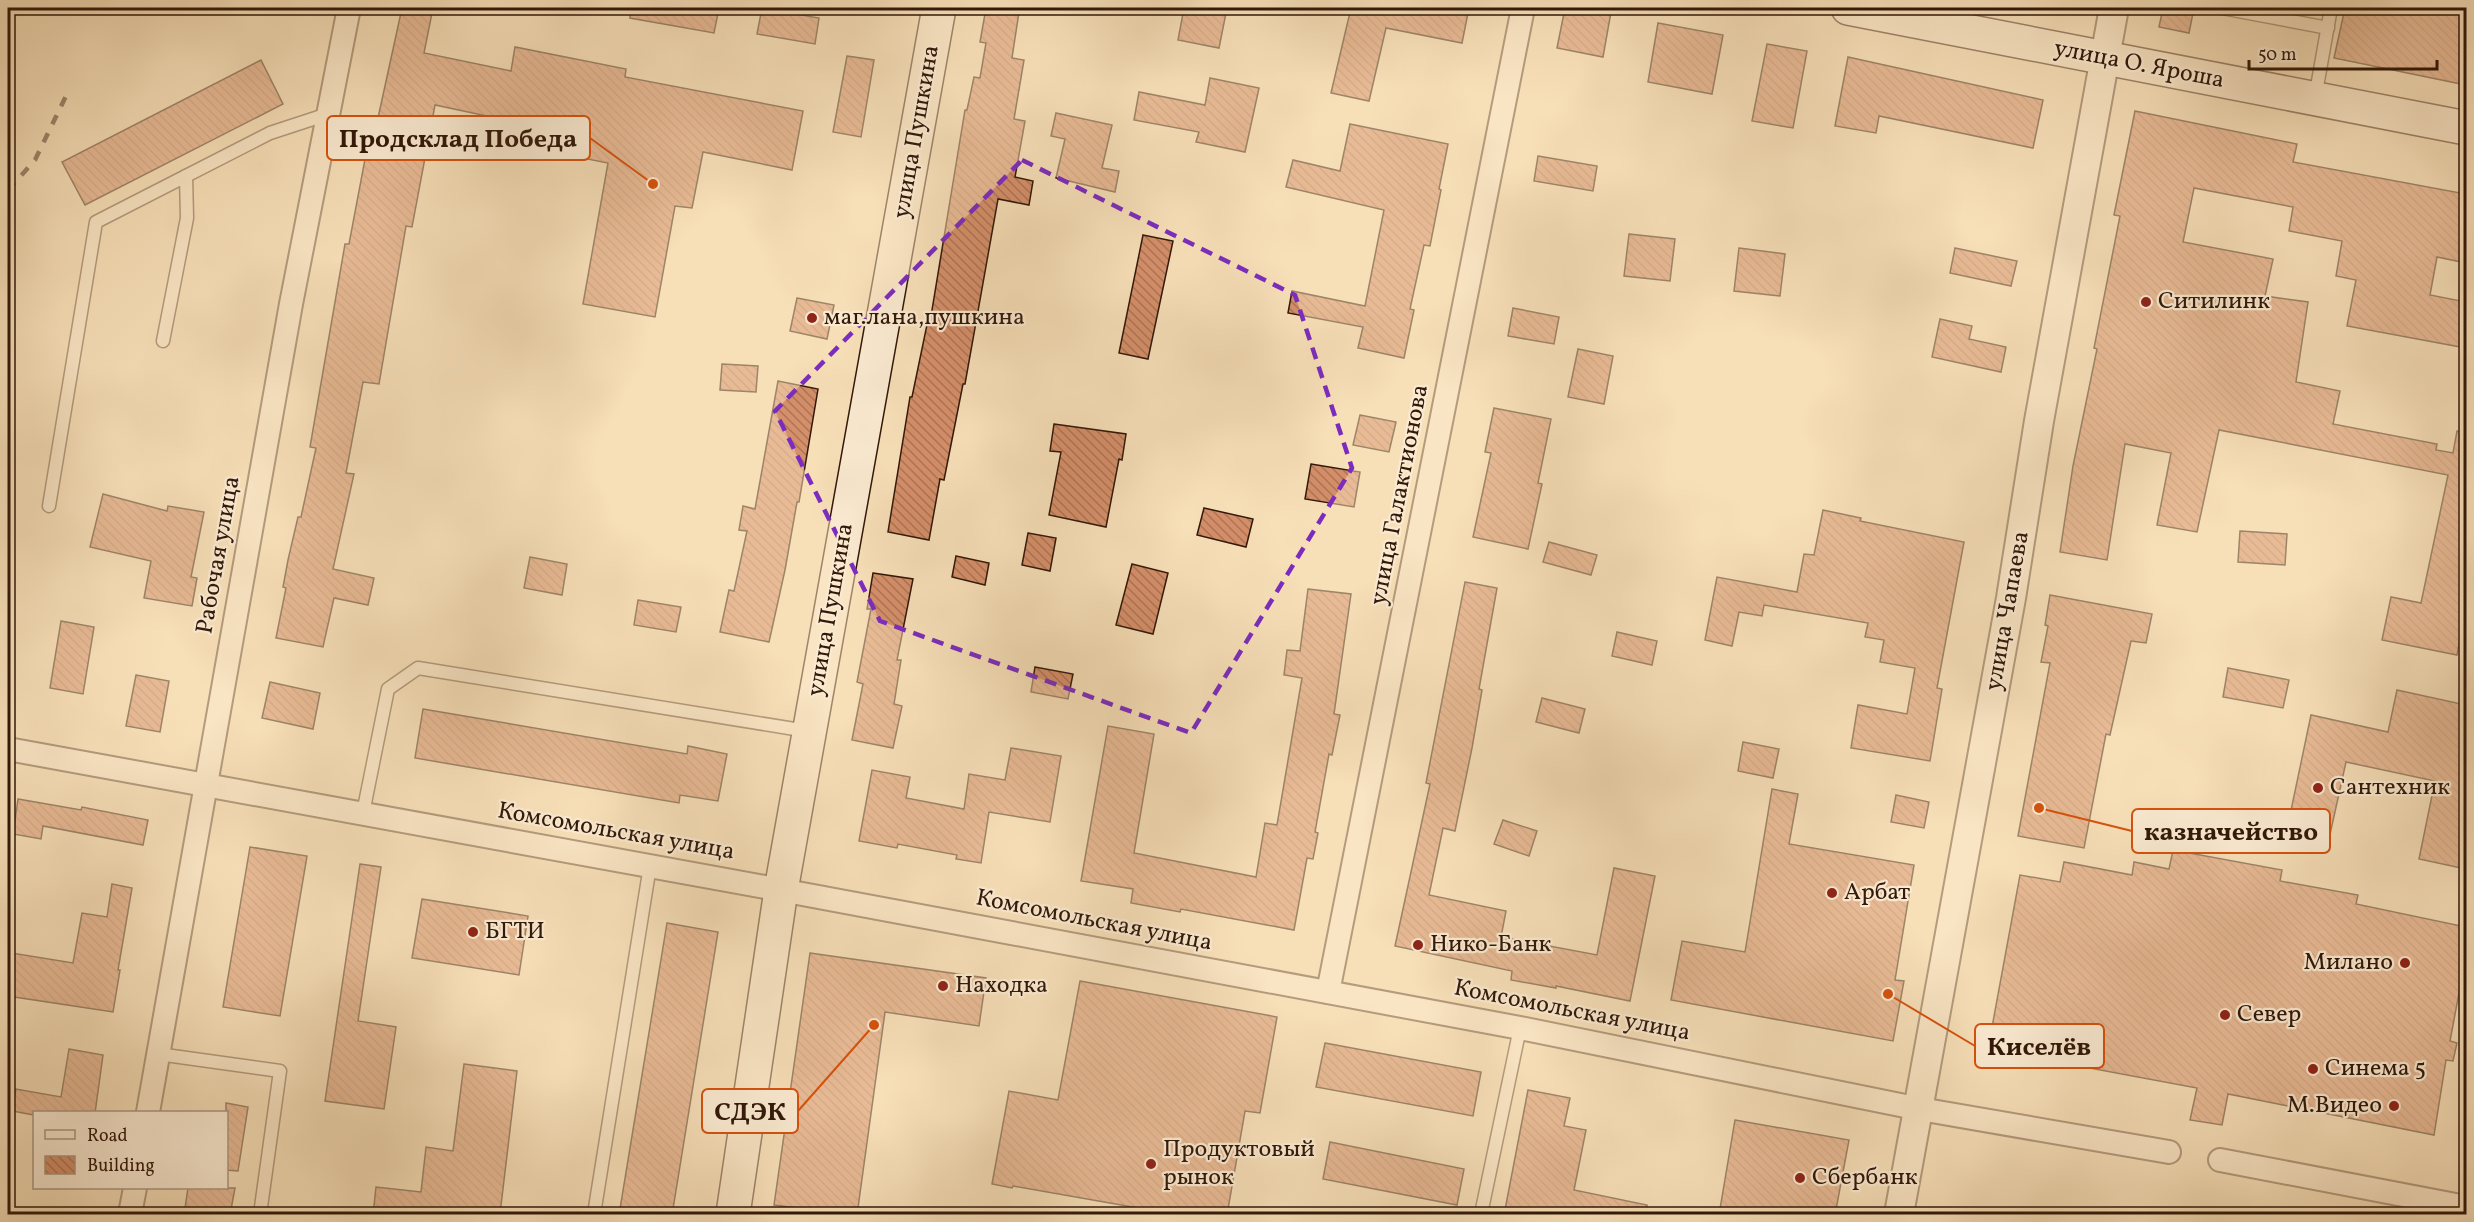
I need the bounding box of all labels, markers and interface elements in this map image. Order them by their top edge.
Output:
street label: улица О. Яроша [2051,32,2227,98]
scale bar [2249,33,2436,71]
street label: улица Пушкина [885,43,949,221]
text: 50 m [2258,43,2297,68]
callout: Продсклад Победа [327,116,590,160]
text: Продсклад Победа [339,122,577,158]
place label: Ситилинк [2158,285,2270,319]
marker: Ситилинк [2139,295,2153,309]
place label: маг.лана,пушкина [824,301,1025,335]
marker: маг.лана,пушкина [805,311,819,325]
street label: улица Галактионова [1362,382,1438,608]
street label: Рабочая улица [188,473,250,637]
street label: улица Пушкина [799,521,863,699]
street label: улица Чапаева [1977,528,2039,694]
place label: Сантехник [2330,771,2450,805]
marker: Сантехник [2311,781,2325,795]
street label: Комсомольская улица [495,794,737,870]
callout: казначейство [2132,809,2330,853]
text: казначейство [2144,815,2318,851]
place label: Арбат [1844,876,1910,910]
street label: Комсомольская улица [973,881,1215,961]
marker: Арбат [1825,886,1839,900]
place label: БГТИ [485,915,545,949]
marker: БГТИ [466,925,480,939]
place label: Нико-Банк [1430,928,1552,962]
marker: Нико-Банк [1411,938,1425,952]
place label: Милано [2304,946,2393,980]
marker: Милано [2398,956,2412,970]
place label: Находка [955,969,1048,1003]
street label: Комсомольская улица [1451,971,1693,1051]
marker: Находка [936,979,950,993]
place label: Север [2237,998,2301,1032]
marker: Север [2218,1008,2232,1022]
callout: Киселёв [1975,1024,2104,1068]
text: Киселёв [1987,1030,2091,1066]
place label: Синема 5 [2325,1052,2426,1086]
marker: Синема 5 [2306,1062,2320,1076]
callout: СДЭК [702,1089,798,1133]
place label: М.Видео [2287,1089,2382,1123]
text: СДЭК [714,1095,786,1131]
marker: М.Видео [2387,1099,2401,1113]
legend [33,1111,228,1189]
text: Road [87,1124,128,1149]
place label: Продуктовый рынок [1163,1133,1315,1195]
text: Building [87,1154,155,1179]
marker: Продуктовый рынок [1144,1157,1158,1171]
place label: Сбербанк [1812,1161,1918,1195]
marker: Сбербанк [1793,1171,1807,1185]

